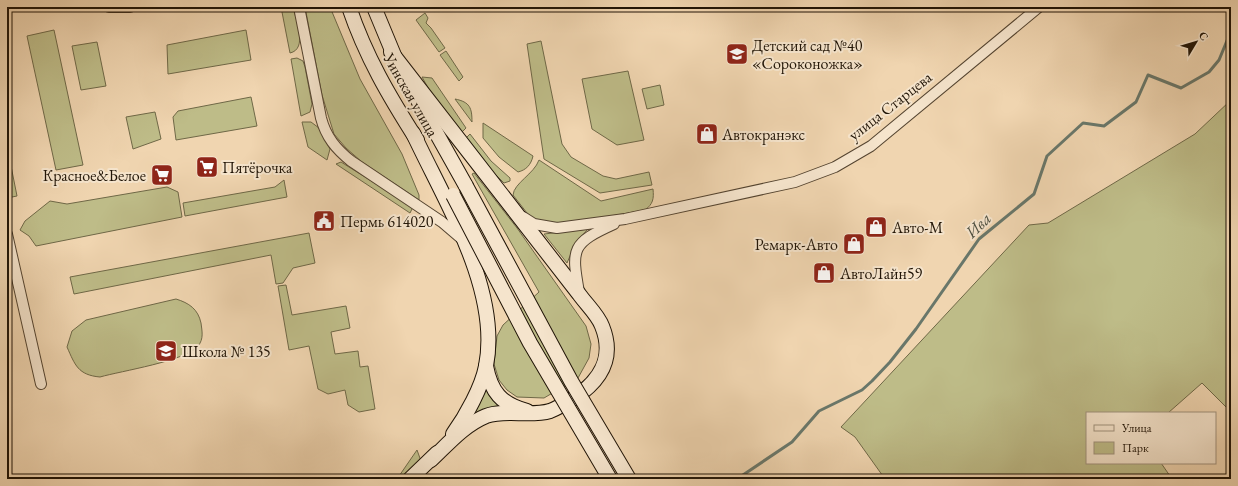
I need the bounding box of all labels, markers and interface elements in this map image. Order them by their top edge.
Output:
north arrow [1176,22,1216,62]
text: С [1196,28,1212,43]
place label: Детский сад №40 «Сороконожка» [752,35,863,74]
school or university icon: Детский сад №40 «Сороконожка» [724,41,750,67]
street label: Уинская улица [378,48,444,141]
street label: улица Старцева [844,66,937,145]
shop icon: Автокранэкс [694,121,720,147]
place label: Автокранэкс [721,124,805,145]
supermarket icon: Пятёрочка [194,154,220,180]
place label: Пятёрочка [222,157,293,178]
supermarket icon: Красное&Белое [149,162,175,188]
place label: Красное&Белое [43,165,146,186]
water label: Ива [960,207,996,243]
public building icon: Пермь 614020 [311,208,337,234]
place label: Пермь 614020 [340,211,434,232]
shop icon: Авто-М [863,214,889,240]
place label: Авто-М [891,217,943,238]
shop icon: Ремарк-Авто [841,231,867,257]
place label: Ремарк-Авто [755,234,838,255]
shop icon: АвтоЛайн59 [811,260,837,286]
place label: АвтоЛайн59 [839,263,923,284]
school or university icon: Школа № 135 [153,338,179,364]
place label: Школа № 135 [182,341,271,362]
legend [1086,412,1216,464]
text: Улица [1121,420,1152,436]
text: Парк [1122,440,1149,456]

